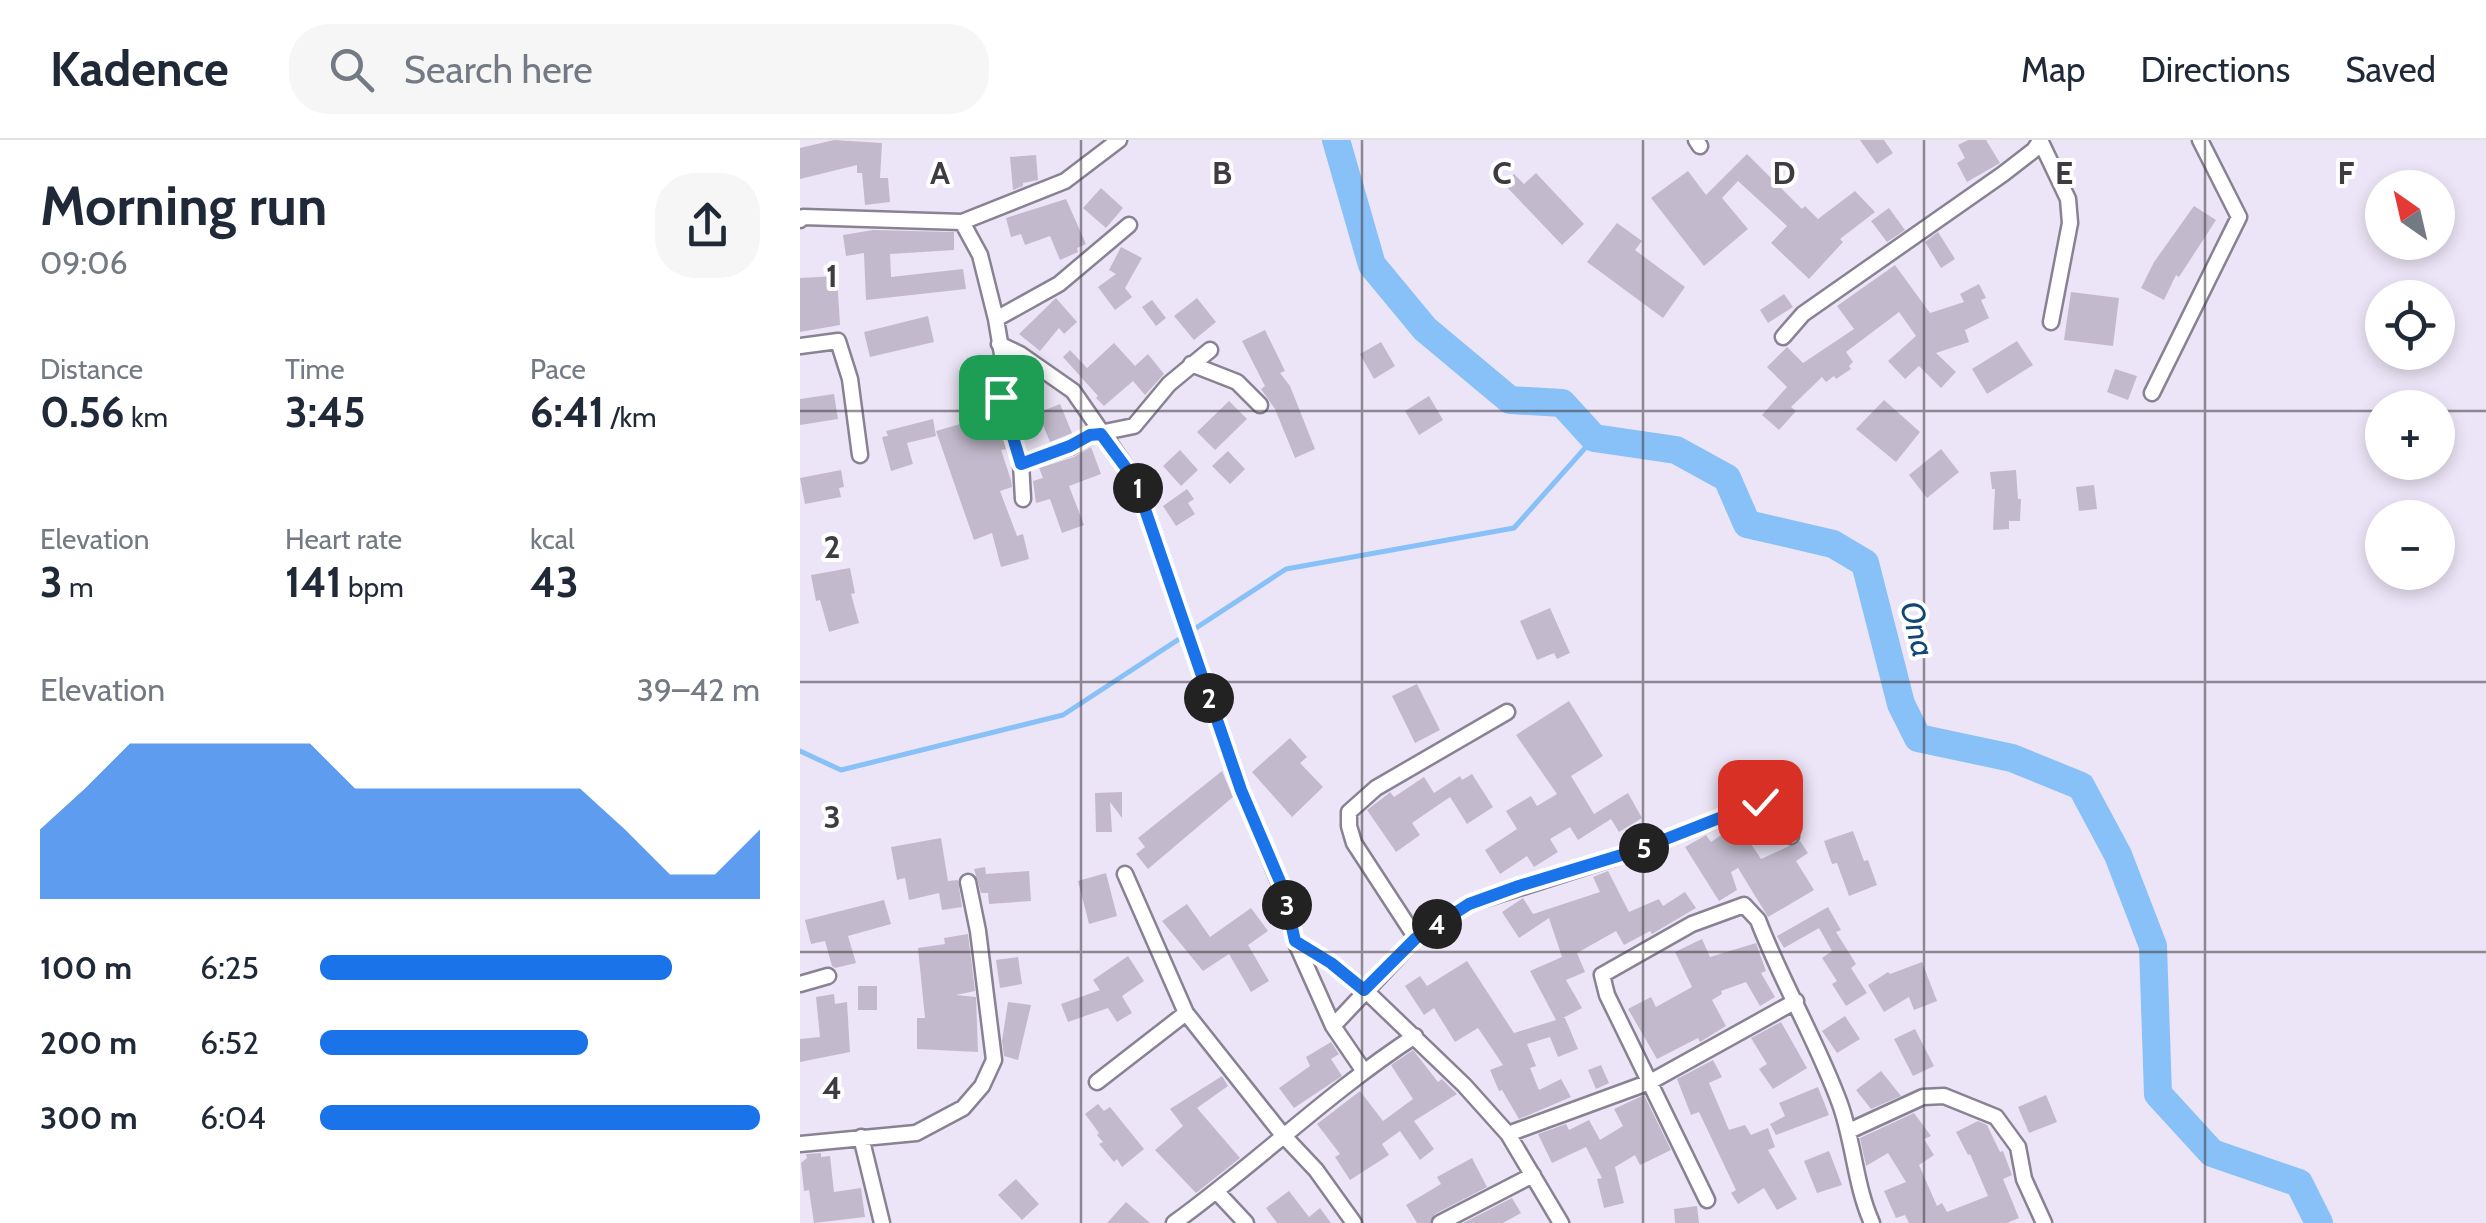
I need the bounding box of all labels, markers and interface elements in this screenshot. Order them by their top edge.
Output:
search box [289,24,989,114]
text: Kadence [50,40,229,98]
icon: search [324,42,379,97]
text: Search here [404,46,593,93]
text: Map [2021,48,2086,91]
text: Directions [2141,48,2290,91]
text: Saved [2345,48,2436,91]
text: A [930,153,950,192]
text: B [1212,153,1232,192]
text: C [1492,153,1512,192]
text: D [1772,153,1796,192]
text: E [2055,153,2073,192]
text: F [2338,153,2355,192]
north arrow [2365,170,2455,260]
map controls [2365,170,2455,590]
text: Morning run [40,172,327,239]
button: share [655,173,760,278]
text: 09:06 [40,243,128,282]
text: 1 [826,256,838,295]
button: locate [2365,280,2455,370]
text: Distance [40,352,143,386]
text: Time [285,352,345,386]
text: Pace [530,352,586,386]
pin [959,355,1044,440]
icon: arrive [974,370,1029,425]
text: 0.56 [40,386,125,438]
text: 3:45 [285,386,366,438]
text: 6:41 [530,386,604,438]
button: + [2365,390,2455,480]
text: km [125,400,168,434]
text: /km [604,400,657,434]
pin: 1 [1113,463,1163,513]
text: 1 [1133,471,1143,505]
button: − [2365,500,2455,590]
text: Elevation [40,522,149,556]
text: Heart rate [285,522,402,556]
text: kcal [530,522,575,556]
text: 2 [824,527,840,566]
text: 3 [40,556,63,608]
text: 141 [285,556,342,608]
text: 43 [530,556,579,608]
text: m [63,570,94,604]
text: bpm [342,570,404,604]
water label: Ona [1892,597,1944,661]
text: Elevation [40,670,165,709]
text: 39–42 m [637,670,760,709]
pin: 2 [1184,673,1234,723]
text: 2 [1202,681,1216,715]
pin [1718,760,1803,845]
icon: check [1733,775,1788,830]
text: 3 [823,797,841,836]
pin: 5 [1619,823,1669,873]
text: 5 [1636,831,1652,865]
pin: 3 [1262,880,1312,930]
text: 3 [1279,888,1295,922]
pin: 4 [1412,899,1462,949]
text: 4 [1428,907,1446,941]
text: 100 m [40,948,132,987]
text: 6:25 [200,948,259,987]
text: 200 m [40,1023,137,1062]
text: 6:52 [200,1023,259,1062]
text: 4 [822,1068,842,1107]
text: 300 m [40,1098,137,1137]
text: 6:04 [200,1098,266,1137]

